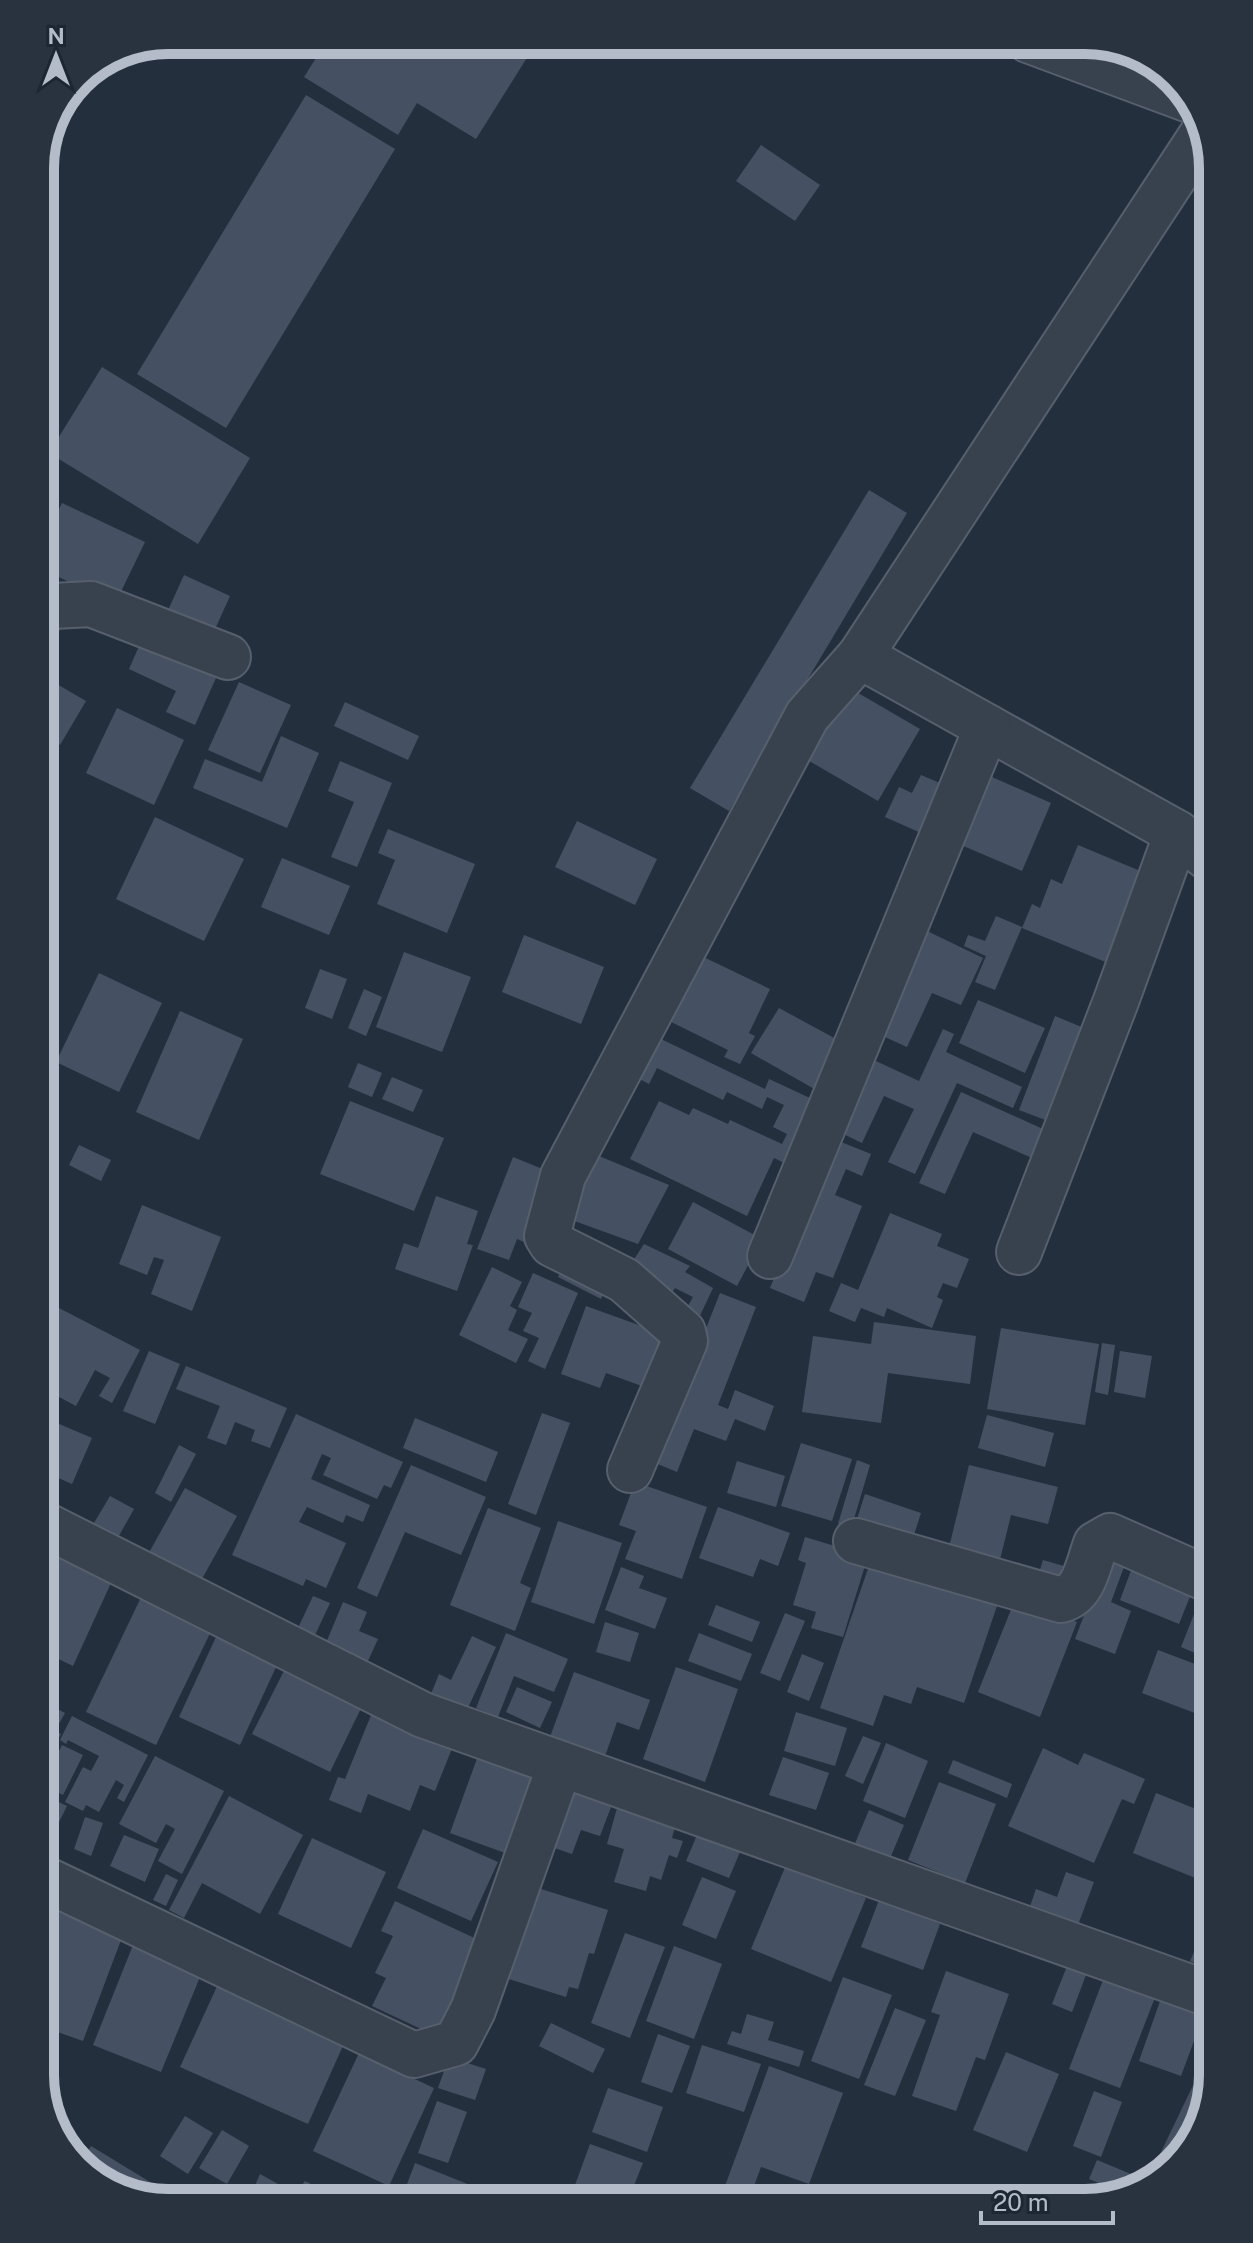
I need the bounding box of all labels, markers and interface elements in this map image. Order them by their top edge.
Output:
north arrow [16,16,96,96]
text: N [47,23,65,49]
scale bar [981,2175,1113,2225]
text: 20 m [993,2188,1049,2216]

